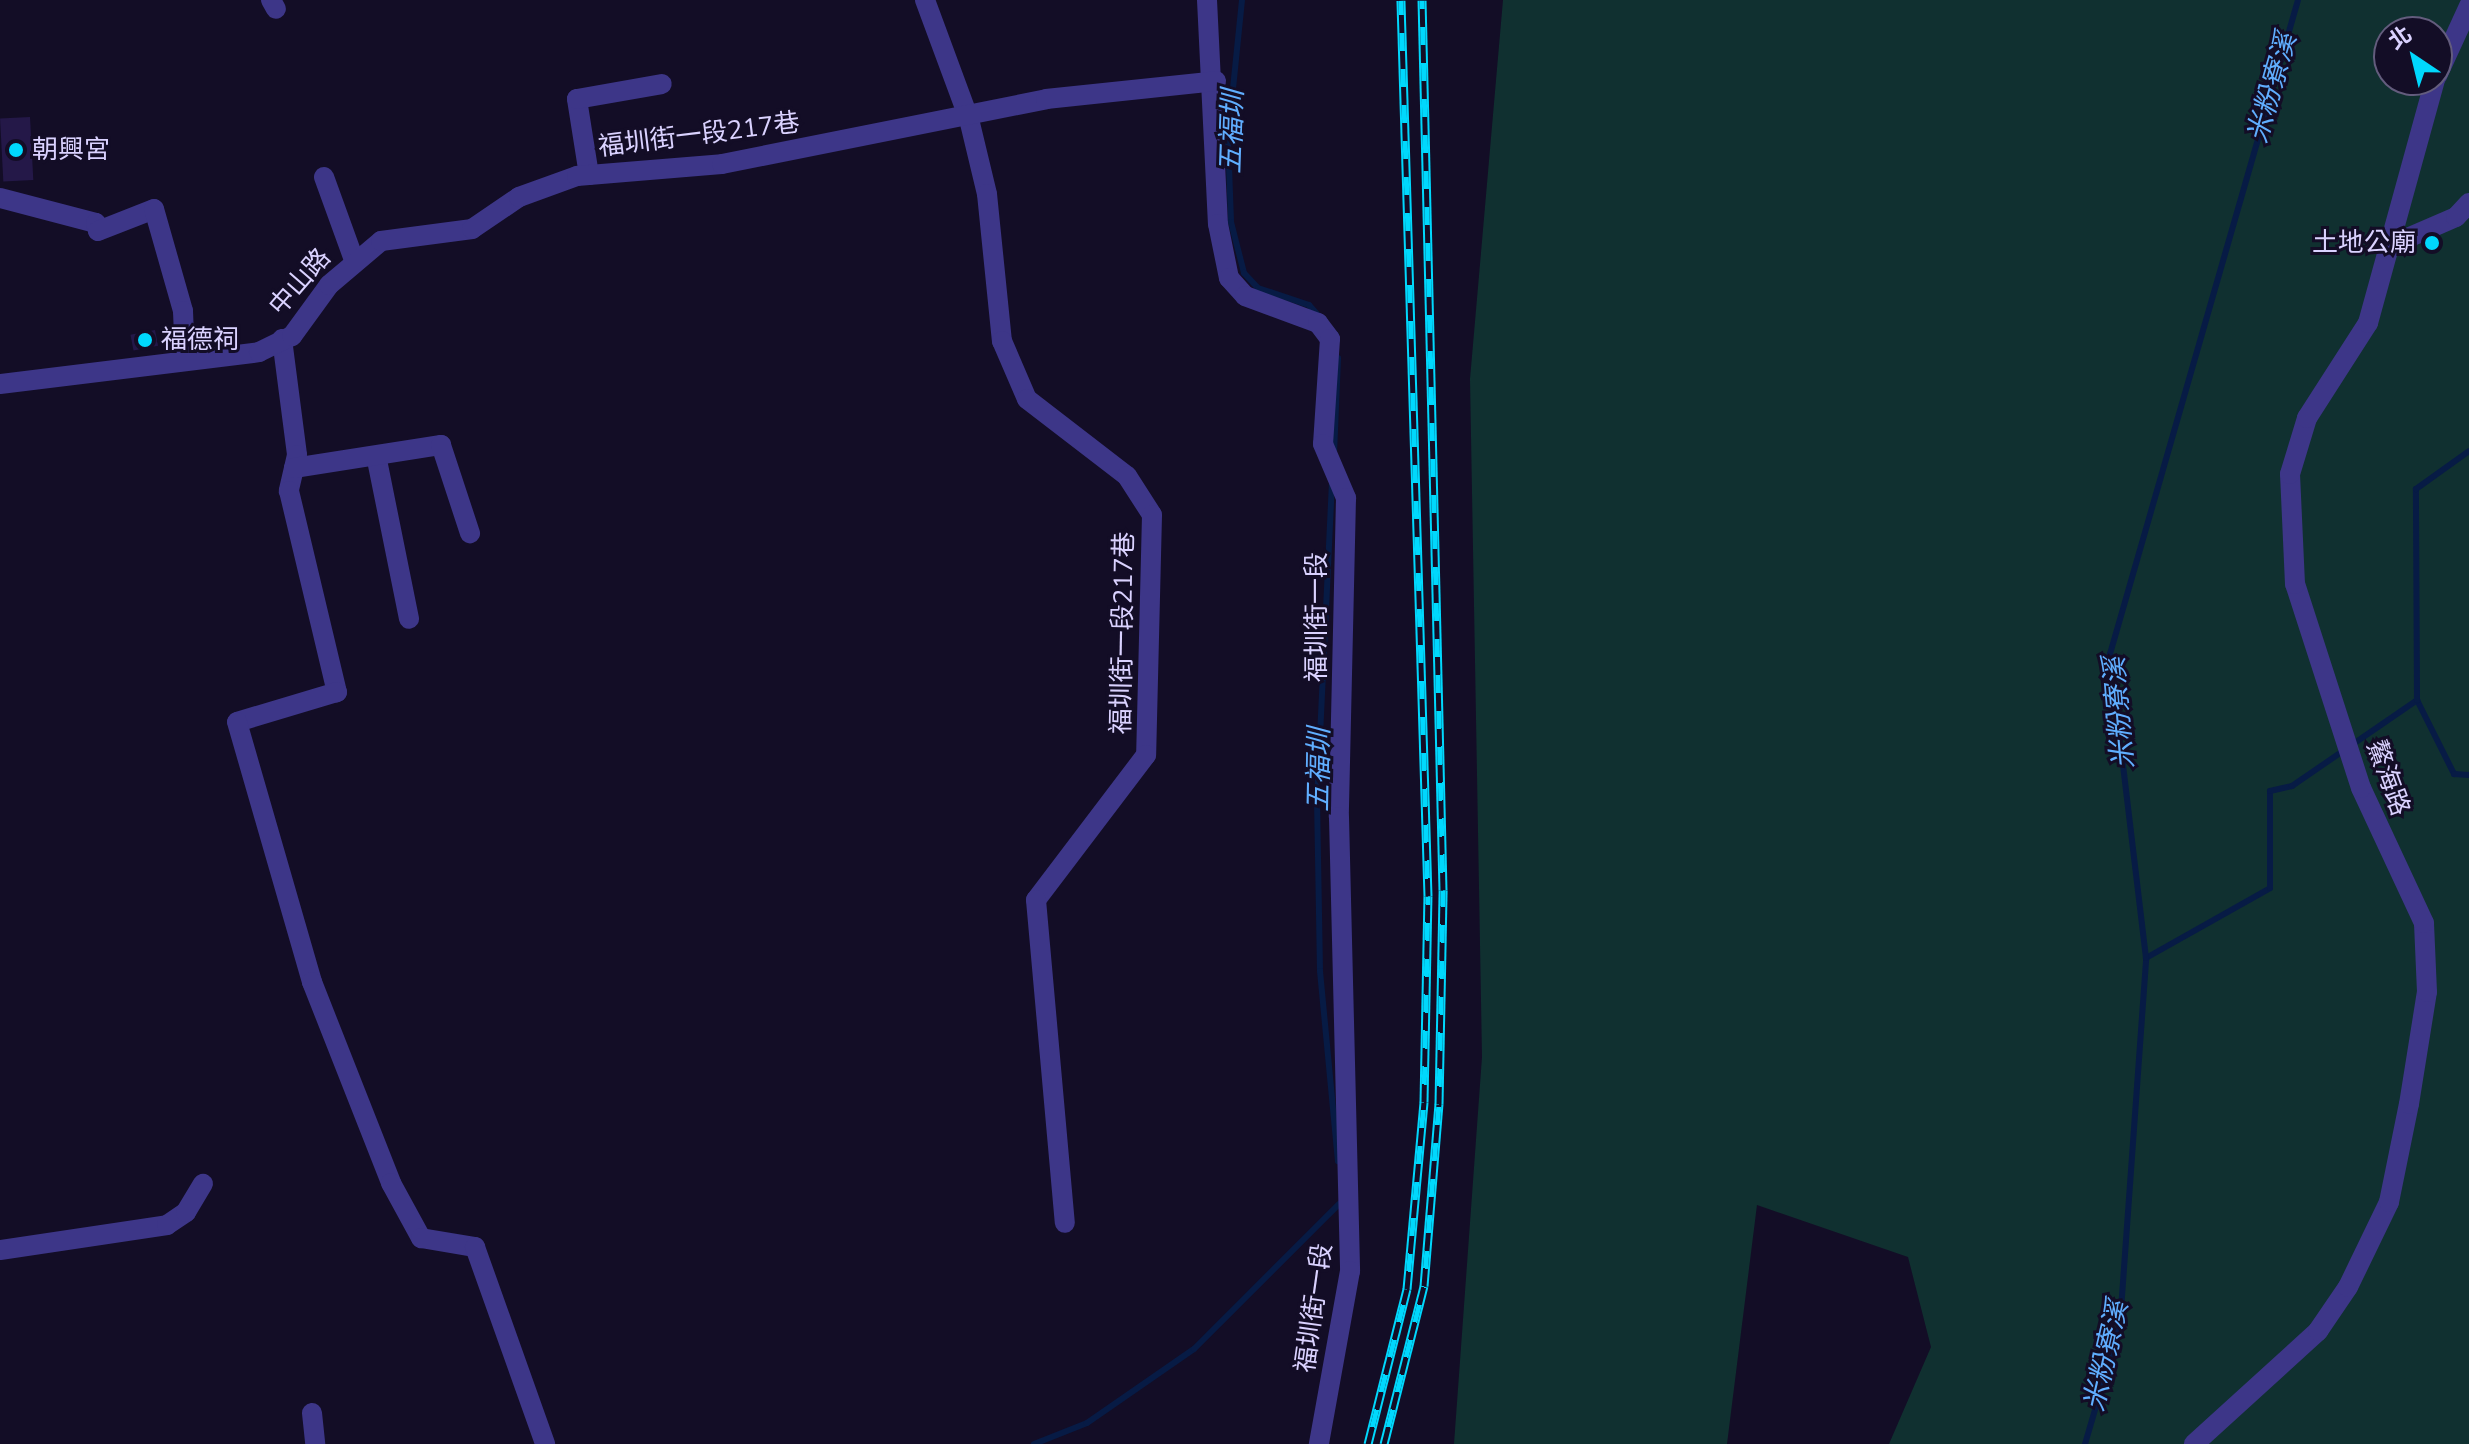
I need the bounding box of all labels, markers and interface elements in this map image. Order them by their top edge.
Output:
north arrow [2373,16,2453,96]
text: 北 [2383,19,2418,57]
water label: 米粉寮溪 [2240,30,2304,146]
water label: 五福圳 [1214,89,1250,175]
street label: 福圳街一段217巷 [596,107,802,163]
place label: 朝興宮 [32,134,110,166]
marker: 朝興宮 [7,141,25,159]
place label: 土地公廟 [2312,227,2416,259]
marker: 土地公廟 [2423,234,2441,252]
street label: 中山路 [263,242,337,322]
place label: 福德祠 [161,324,239,356]
marker: 福德祠 [136,331,154,349]
street label: 福圳街一段217巷 [1106,531,1140,735]
street label: 福圳街一段 [1301,552,1333,682]
water label: 米粉寮溪 [2097,656,2141,770]
water label: 五福圳 [1301,728,1337,812]
street label: 鰲海路 [2360,736,2416,820]
street label: 福圳街一段 [1290,1241,1338,1375]
water label: 米粉寮溪 [2077,1298,2135,1414]

